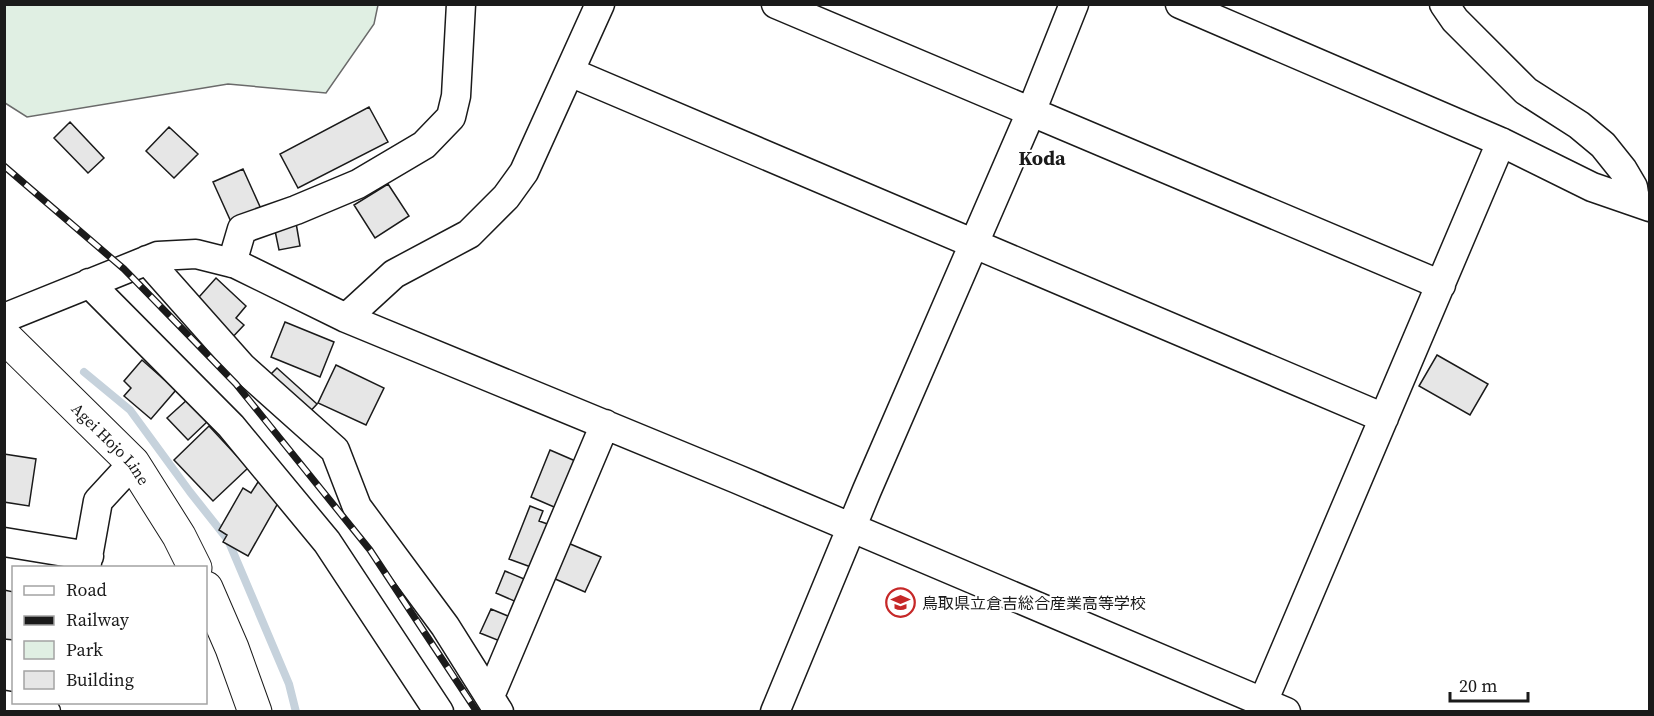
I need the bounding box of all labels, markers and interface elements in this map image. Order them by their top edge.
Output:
district label: Koda [1018,144,1066,172]
street label: Agei Hojo Line [67,398,155,489]
legend [12,566,207,704]
text: Road [66,577,107,602]
school or university icon: 鳥取県立倉吉総合産業高等学校 [885,587,917,619]
place label: 鳥取県立倉吉総合産業高等学校 [922,592,1146,614]
text: Railway [66,607,130,632]
text: Park [66,637,103,662]
scale bar [1450,665,1528,703]
text: Building [66,667,134,692]
text: 20 m [1459,673,1497,698]

